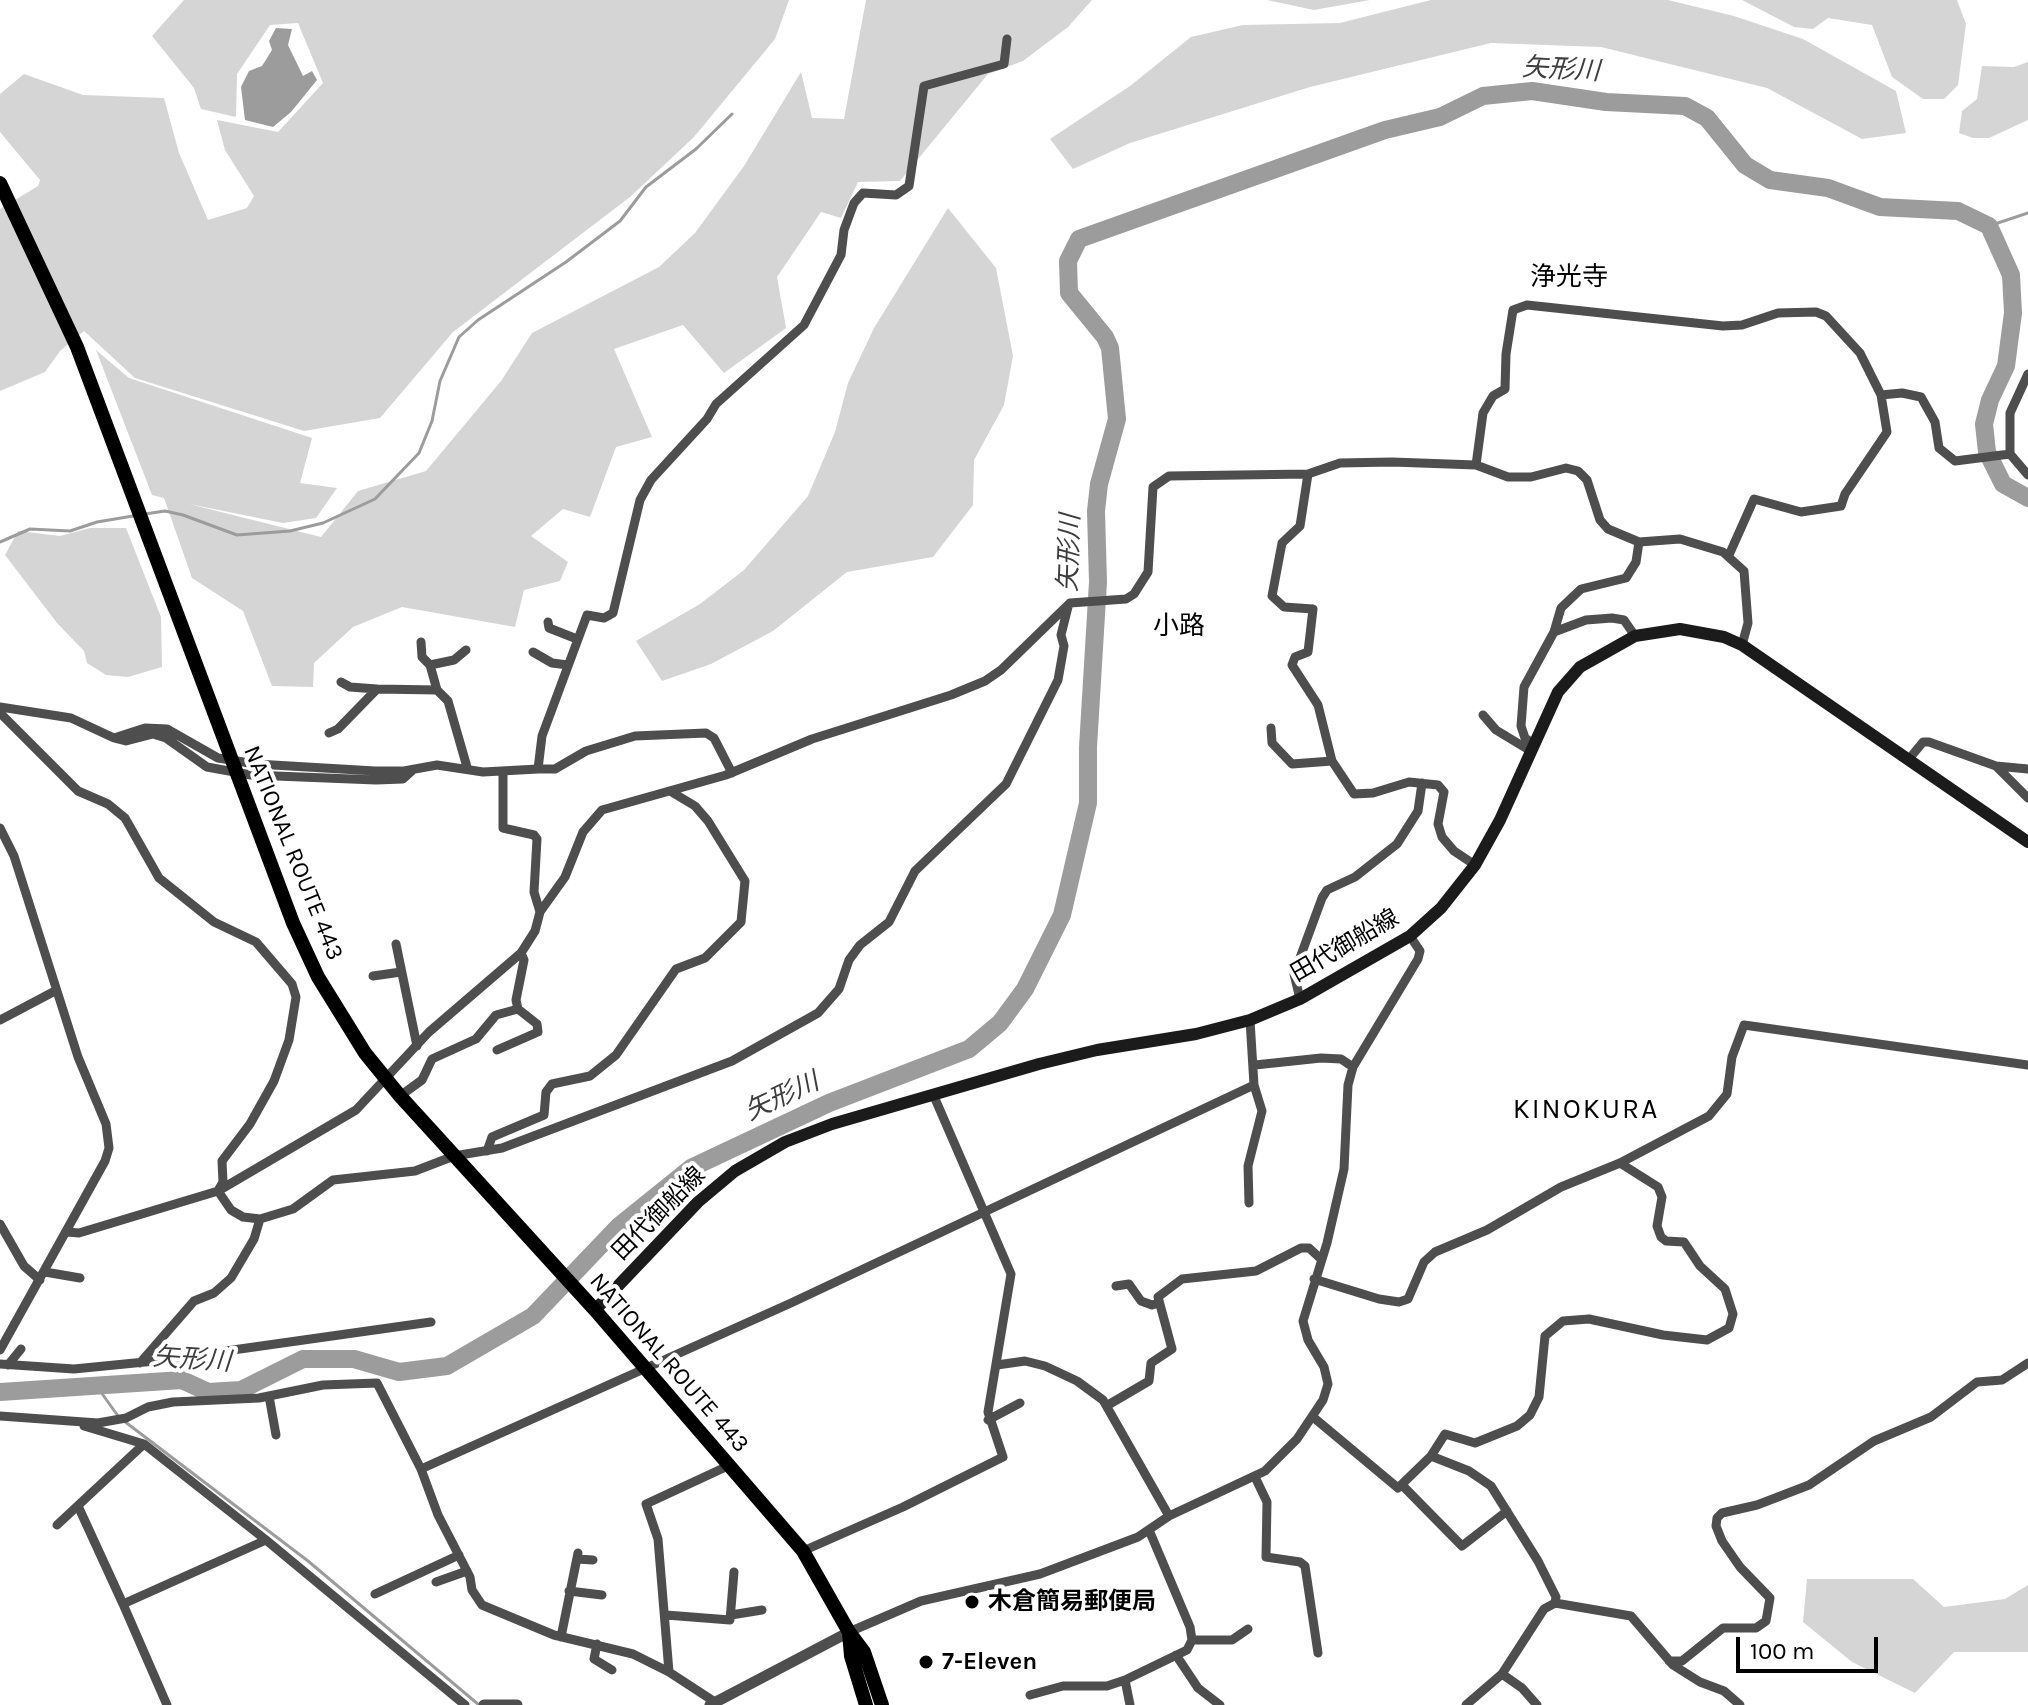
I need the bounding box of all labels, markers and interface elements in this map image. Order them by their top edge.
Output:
water label: 矢形川 [1521,52,1601,88]
district label: 浄光寺 [1530,262,1608,294]
water label: 矢形川 [1053,513,1087,593]
district label: 小路 [1153,611,1205,643]
street label: NATIONAL ROUTE 443 [237,742,349,964]
street label: 田代御船線 [1286,904,1404,988]
water label: 矢形川 [740,1066,824,1128]
district label: KINOKURA [1513,1093,1659,1127]
street label: 田代御船線 [606,1161,712,1267]
street label: NATIONAL ROUTE 443 [583,1267,755,1459]
water label: 矢形川 [152,1342,232,1378]
place label: 木倉簡易郵便局 [988,1588,1156,1616]
marker: 木倉簡易郵便局 [963,1593,981,1611]
scale bar [1740,1621,1882,1671]
text: 100 m [1750,1637,1815,1665]
place label: 7-Eleven [942,1648,1037,1676]
marker: 7-Eleven [917,1653,935,1671]

